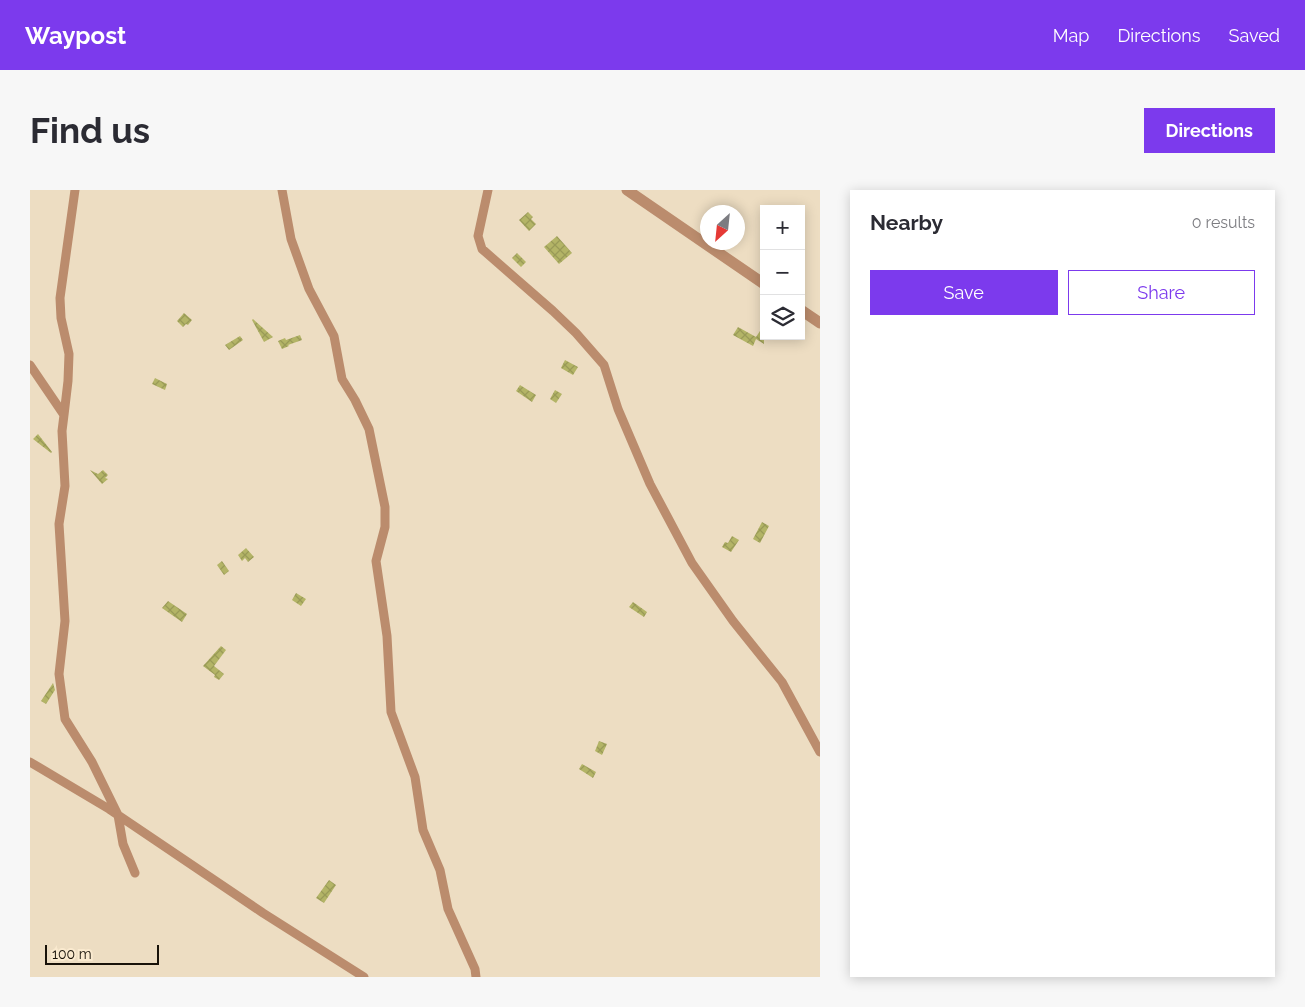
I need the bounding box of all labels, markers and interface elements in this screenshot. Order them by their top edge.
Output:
text: Waypost [25,21,126,50]
text: Map [1053,25,1089,46]
text: Directions [1117,25,1201,46]
text: Saved [1229,25,1280,46]
button: Directions [1144,108,1275,153]
text: Find us [30,110,150,151]
north arrow [700,205,745,250]
map controls [760,205,805,340]
button: + [760,205,805,250]
text: Nearby [870,210,943,235]
text: 0 results [1192,213,1255,232]
button: − [760,250,805,295]
button: Save [870,270,1058,315]
button: Share [1068,270,1255,315]
button: layers [760,295,805,340]
scale bar [45,942,159,965]
text: 100 m [52,946,92,962]

